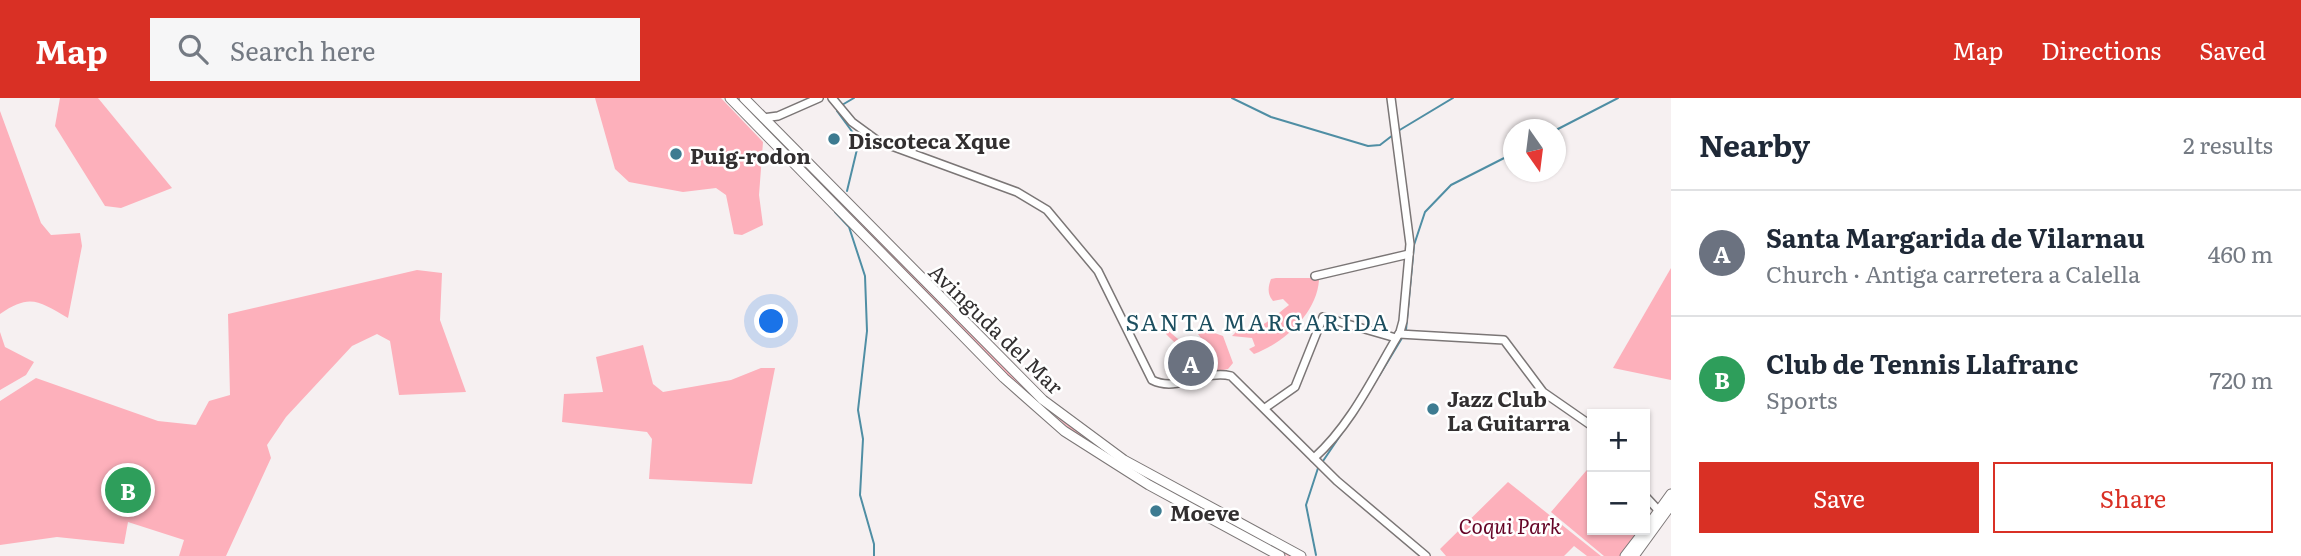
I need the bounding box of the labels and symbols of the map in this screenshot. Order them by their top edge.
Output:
north arrow [1503,119,1566,182]
place label: Discoteca Xque [848,124,1010,155]
marker: Discoteca Xque [826,131,842,147]
place label: Puig-rodon [690,139,811,170]
marker: Puig-rodon [668,146,684,162]
street label: Avinguda del Mar [923,256,1071,400]
your location [754,304,788,338]
district label: SANTA MARGARIDA [1125,304,1391,338]
pin: A [1168,337,1214,389]
place label: Jazz Club La Guitarra [1447,382,1571,437]
marker: Jazz Club La Guitarra [1425,401,1441,417]
pin: B [105,464,151,516]
place label: Moeve [1170,496,1240,527]
marker: Moeve [1148,503,1164,519]
park label: Coqui Park [1459,509,1562,540]

